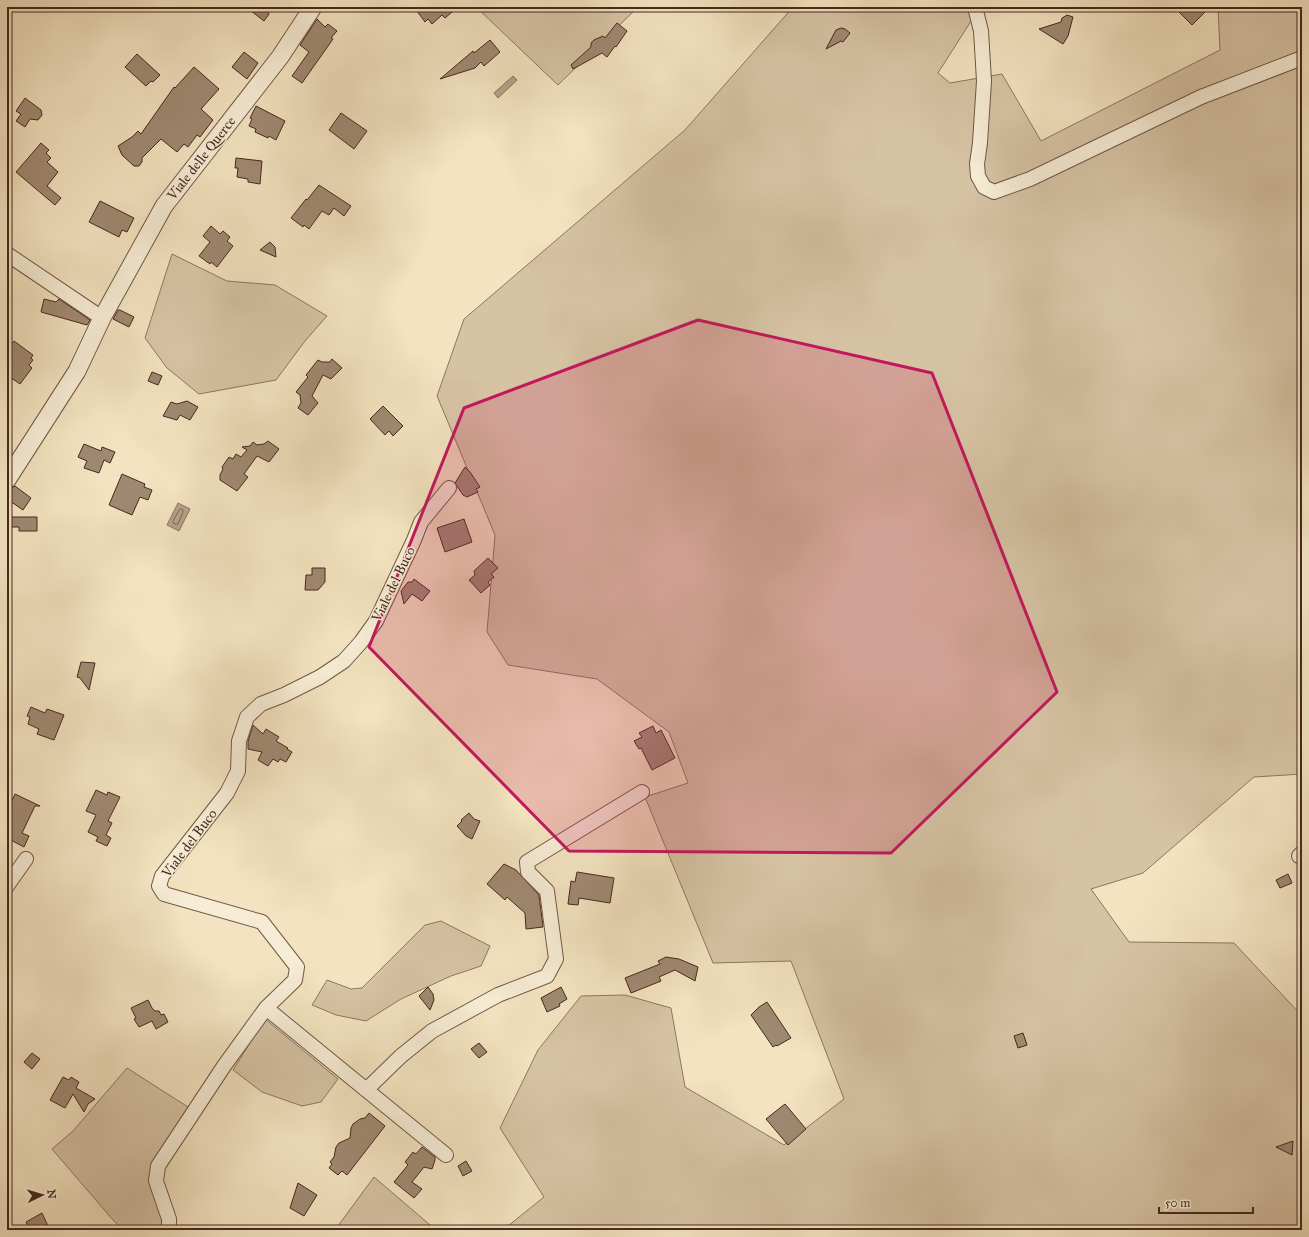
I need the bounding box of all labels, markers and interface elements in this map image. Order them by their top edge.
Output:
street label: Viale delle Querce [163,113,239,204]
street label: Viale del Buco [368,544,419,625]
street label: Viale del Buco [157,806,221,882]
north arrow [22,1175,62,1215]
text: N [45,1189,58,1200]
scale bar [1159,1189,1253,1215]
text: 50 m [1165,1196,1190,1210]

